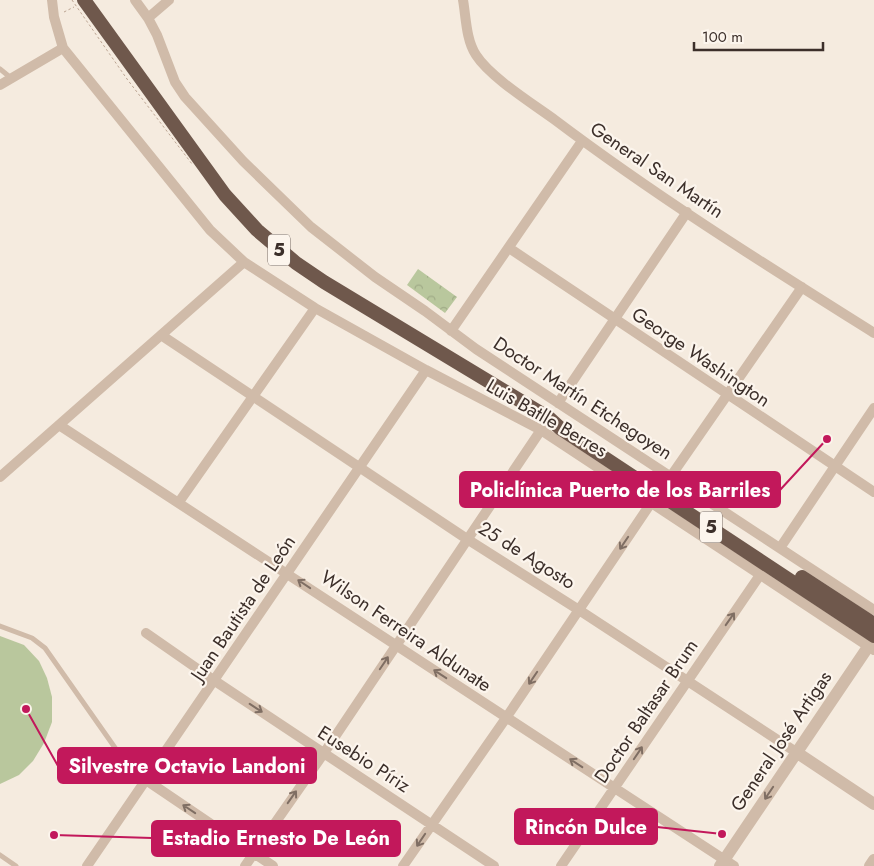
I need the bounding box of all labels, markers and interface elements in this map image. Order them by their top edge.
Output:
scale bar [694,20,823,52]
text: 100 m [702,26,743,48]
street label: General San Martín [585,115,729,225]
road number: 5 [268,234,290,266]
street label: George Washington [626,301,776,413]
street label: Doctor Martín Etchegoyen [488,330,678,466]
street label: Luis Batlle Berres [482,372,613,464]
callout: Policlínica Puerto de los Barriles [460,472,780,507]
text: Policlínica Puerto de los Barriles [470,476,770,505]
road number: 5 [700,512,722,542]
street label: 25 de Agosto [473,514,581,596]
street label: Juan Bautista de León [182,530,302,689]
one-way arrow [619,536,629,550]
street label: Wilson Ferreira Aldunate [315,564,497,698]
one-way arrow [298,579,312,589]
one-way arrow [725,613,735,627]
street label: Doctor Baltasar Brum [588,634,704,788]
one-way arrow [379,656,389,670]
street label: General José Artigas [724,665,838,817]
one-way arrow [433,669,447,679]
one-way arrow [528,670,538,684]
one-way arrow [248,703,262,713]
street label: Eusebio Píriz [313,719,416,799]
one-way arrow [633,747,643,761]
callout: Silvestre Octavio Landoni [58,748,316,783]
text: Silvestre Octavio Landoni [68,752,306,781]
one-way arrow [569,758,583,768]
one-way arrow [763,785,773,799]
one-way arrow [287,790,297,804]
one-way arrow [182,804,196,814]
callout: Rincón Dulce [515,809,657,844]
text: Rincón Dulce [525,813,647,842]
callout: Estadio Ernesto De León [152,821,400,856]
text: Estadio Ernesto De León [162,824,390,853]
one-way arrow [415,833,426,847]

